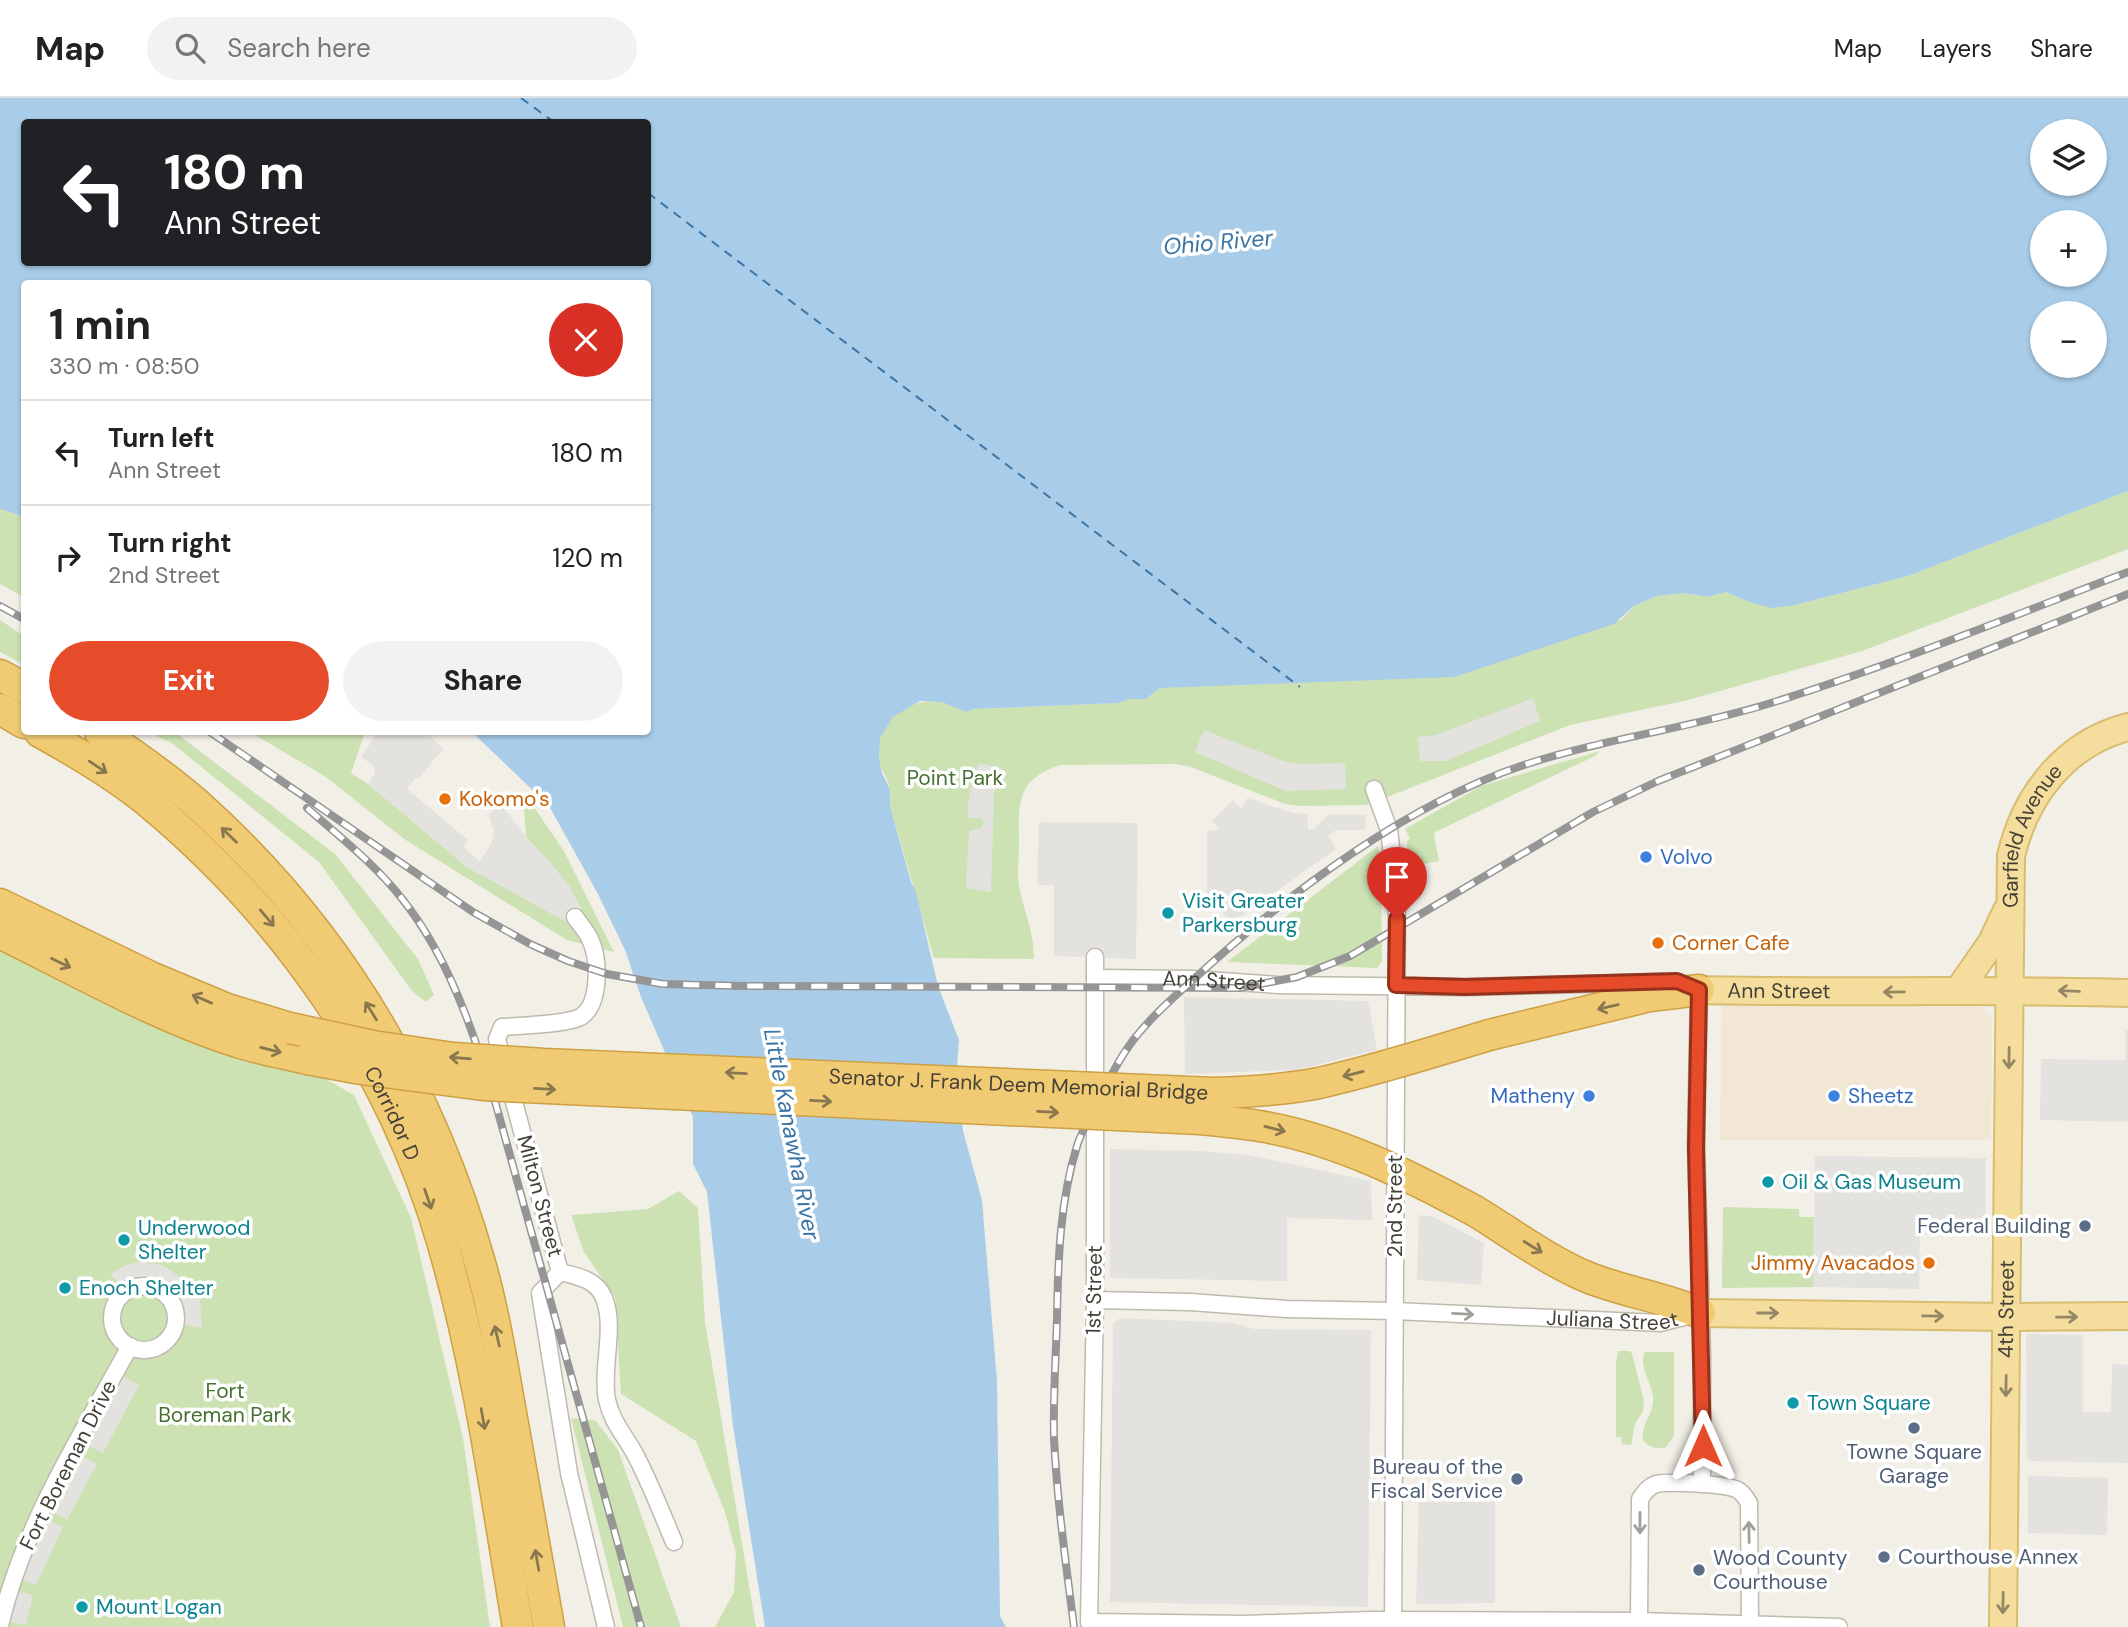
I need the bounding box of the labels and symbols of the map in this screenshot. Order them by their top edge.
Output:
water label: Ohio River [1162,222,1275,262]
street label: Garfield Avenue [1996,758,2069,908]
one-way arrow [88,760,107,774]
park label: Point Park [907,764,1004,792]
place label: Kokomo's [459,785,549,813]
marker: Kokomo's [437,791,453,807]
one-way arrow [221,826,238,843]
place label: Volvo [1660,843,1713,871]
pin [1367,847,1427,919]
marker: Volvo [1638,849,1654,865]
place label: Visit Greater Parkersburg [1182,887,1305,939]
marker: Visit Greater Parkersburg [1160,905,1176,921]
one-way arrow [259,909,275,927]
place label: Corner Cafe [1672,929,1790,957]
marker: Corner Cafe [1650,935,1666,951]
one-way arrow [50,956,71,970]
street label: Ann Street [1162,965,1266,998]
street label: Ann Street [1727,977,1831,1005]
one-way arrow [2058,985,2081,998]
one-way arrow [1882,986,1905,999]
one-way arrow [192,992,214,1005]
one-way arrow [1597,1000,1620,1014]
one-way arrow [364,1002,378,1022]
water label: Little Kanawha River [757,1026,827,1244]
one-way arrow [259,1044,282,1057]
one-way arrow [2002,1047,2015,1070]
one-way arrow [449,1051,472,1064]
street label: Corridor D [358,1061,427,1165]
street label: Senator J. Frank Deem Memorial Bridge [828,1062,1209,1107]
one-way arrow [725,1066,748,1079]
one-way arrow [1342,1068,1365,1082]
one-way arrow [533,1082,556,1095]
place label: Matheny [1491,1082,1575,1110]
place label: Sheetz [1848,1082,1914,1110]
marker: Matheny [1581,1088,1597,1104]
marker: Sheetz [1826,1088,1842,1104]
one-way arrow [809,1095,832,1108]
one-way arrow [1036,1105,1059,1118]
one-way arrow [1263,1124,1285,1137]
street label: Milton Street [510,1132,570,1260]
street label: 2nd Street [1381,1155,1409,1257]
place label: Oil & Gas Museum [1782,1168,1961,1196]
marker: Oil & Gas Museum [1760,1174,1776,1190]
one-way arrow [423,1187,435,1209]
place label: Federal Building [1917,1212,2071,1240]
place label: Underwood Shelter [138,1214,250,1266]
marker: Federal Building [2077,1218,2093,1234]
marker: Underwood Shelter [116,1232,132,1248]
one-way arrow [1523,1239,1542,1254]
street label: 1st Street [1079,1245,1109,1335]
place label: Jimmy Avacados [1751,1249,1915,1277]
marker: Jimmy Avacados [1921,1255,1937,1271]
street label: 4th Street [1992,1260,2021,1358]
place label: Enoch Shelter [79,1274,214,1302]
marker: Enoch Shelter [57,1280,73,1296]
street label: Juliana Street [1546,1304,1681,1337]
one-way arrow [1756,1306,1779,1320]
one-way arrow [1451,1308,1474,1321]
one-way arrow [1921,1309,1944,1322]
one-way arrow [2056,1310,2079,1324]
one-way arrow [489,1325,503,1348]
one-way arrow [1999,1374,2013,1397]
street label: Fort Boreman Drive [13,1375,123,1555]
park label: Fort Boreman Park [158,1377,292,1429]
place label: Town Square [1807,1389,1931,1417]
marker: Town Square [1785,1395,1801,1411]
one-way arrow [477,1407,490,1430]
position arrow [1666,1409,1740,1483]
marker: Towne Square Garage [1906,1420,1922,1436]
place label: Towne Square Garage [1846,1438,1982,1490]
place label: Bureau of the Fiscal Service [1371,1453,1503,1505]
marker: Bureau of the Fiscal Service [1509,1471,1525,1487]
one-way arrow [1633,1511,1647,1534]
one-way arrow [1742,1521,1756,1544]
place label: Courthouse Annex [1898,1543,2078,1571]
place label: Wood County Courthouse [1713,1544,1848,1596]
one-way arrow [530,1549,543,1572]
marker: Courthouse Annex [1876,1549,1892,1565]
marker: Wood County Courthouse [1691,1562,1707,1578]
one-way arrow [1996,1591,2009,1614]
place label: Mount Logan [96,1593,222,1621]
marker: Mount Logan [74,1599,90,1615]

